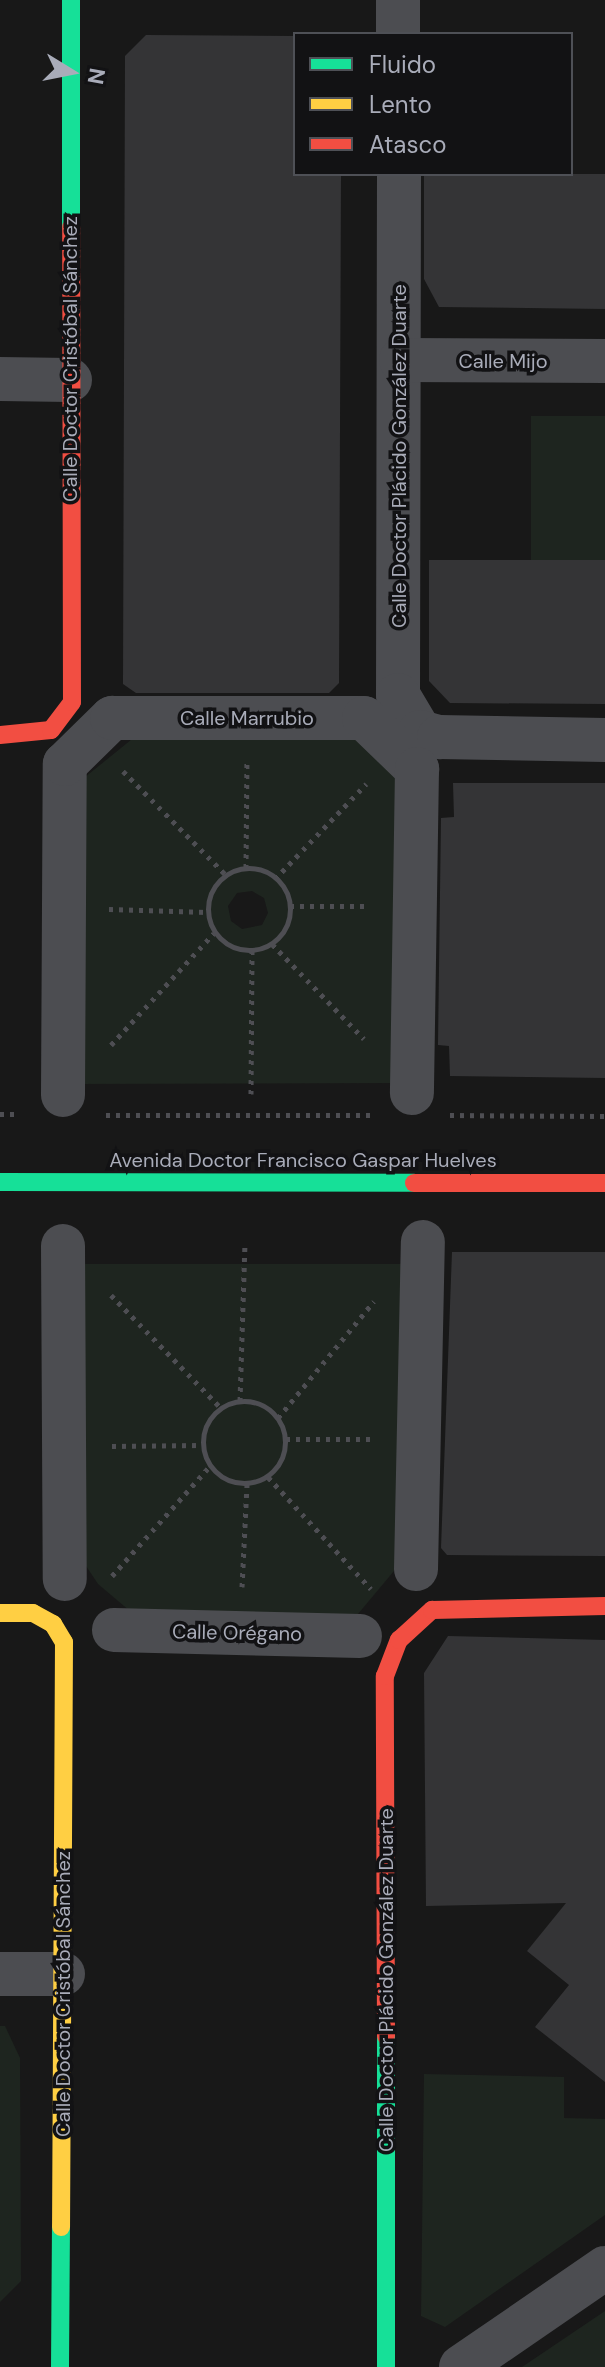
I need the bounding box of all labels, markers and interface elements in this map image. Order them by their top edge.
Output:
north arrow [32,32,112,112]
legend [293,32,573,176]
text: Fluido [369,49,436,80]
text: N [80,66,112,87]
text: Lento [369,89,432,120]
text: Atasco [369,129,446,160]
street label: Calle Doctor Cristóbal Sánchez [58,216,82,502]
street label: Calle Doctor Plácido González Duarte [387,284,411,628]
street label: Calle Mijo [458,349,548,373]
street label: Calle Marrubio [180,706,314,730]
street label: Avenida Doctor Francisco Gaspar Huelves [109,1148,497,1172]
street label: Calle Orégano [172,1620,302,1646]
street label: Calle Doctor Plácido González Duarte [374,1808,398,2152]
street label: Calle Doctor Cristóbal Sánchez [51,1851,75,2137]

